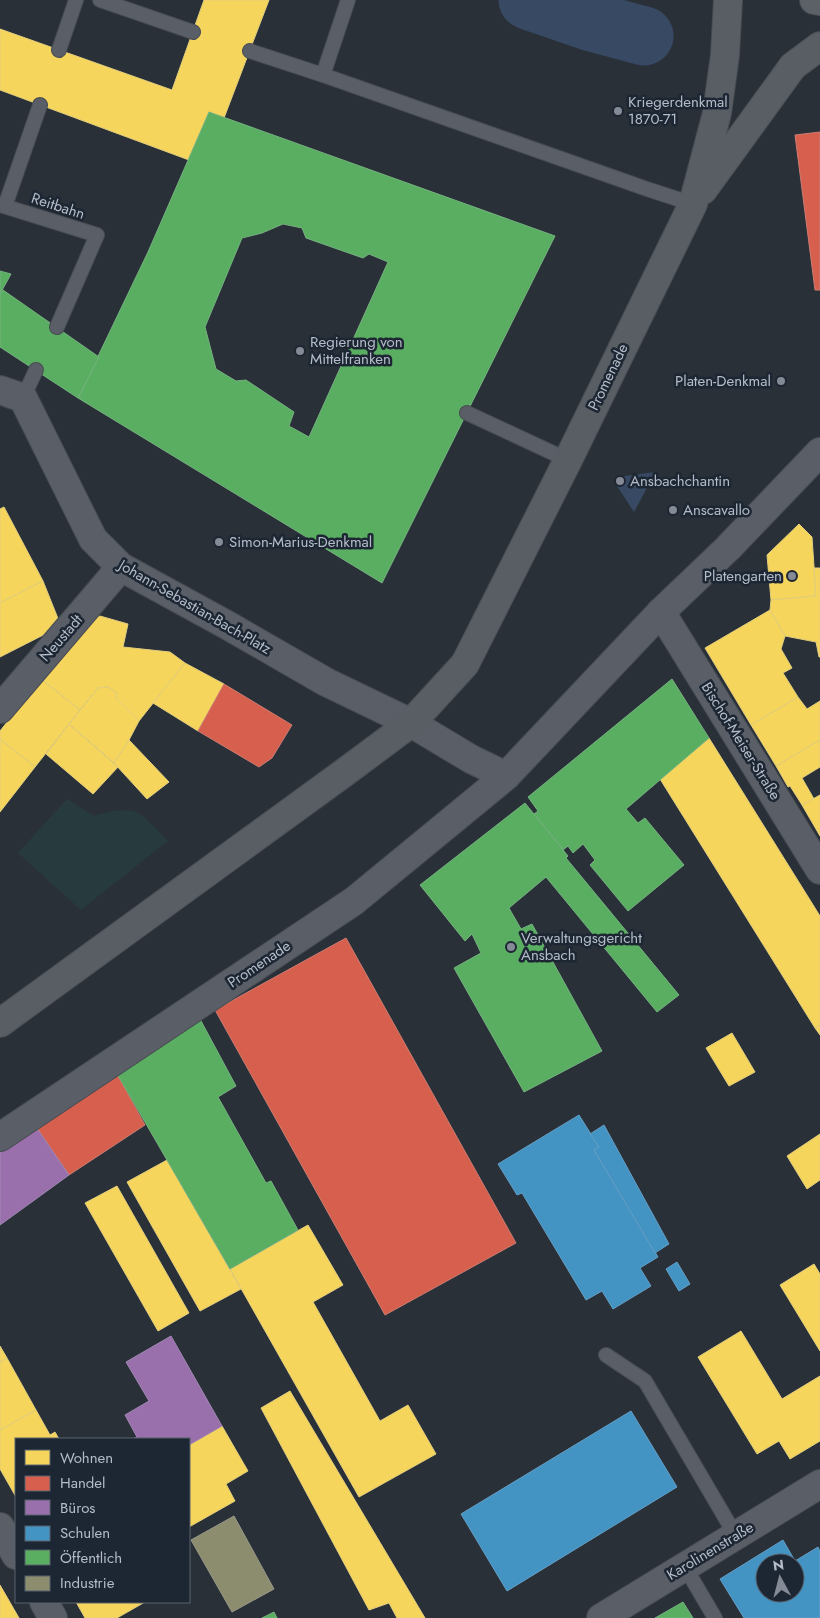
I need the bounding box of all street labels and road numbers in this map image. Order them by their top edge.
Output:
street label: Reitbahn [28,187,88,225]
street label: Promenade [582,340,634,414]
street label: Johann-Sebastian-Bach-Platz [113,553,275,660]
street label: Neustadt [34,609,88,666]
street label: Bischof-Meiser-Straße [696,678,786,804]
street label: Promenade [223,935,295,993]
street label: Karolinenstraße [662,1516,758,1586]

